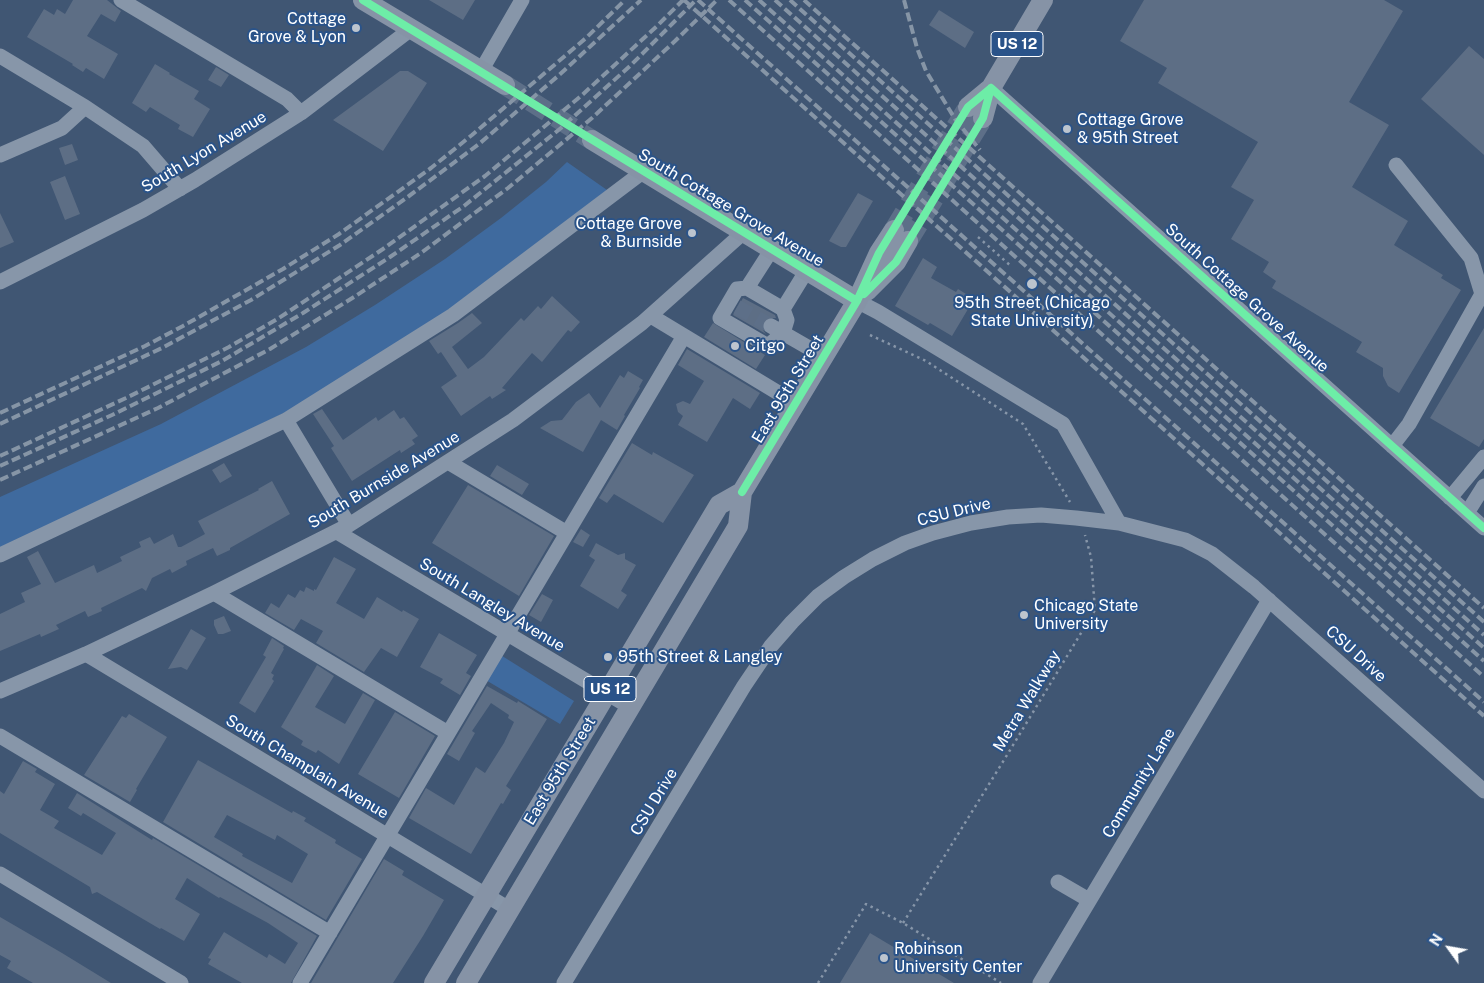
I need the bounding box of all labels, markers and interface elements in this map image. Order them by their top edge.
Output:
place label: Cottage Grove & Lyon [248,9,346,47]
marker: Cottage Grove & Lyon [350,22,362,34]
road number: US 12 [991,32,1043,56]
street label: South Lyon Avenue [138,107,270,197]
place label: Cottage Grove & 95th Street [1077,110,1183,148]
marker: Cottage Grove & 95th Street [1061,123,1073,135]
street label: South Cottage Grove Avenue [634,145,828,271]
place label: Cottage Grove & Burnside [576,214,682,252]
street label: South Cottage Grove Avenue [1161,219,1333,377]
marker: Cottage Grove & Burnside [686,227,698,239]
marker: 95th Street (Chicago State University) [1025,277,1039,291]
place label: 95th Street (Chicago State University) [954,293,1110,331]
street label: East 95th Street [748,331,828,447]
place label: Citgo [745,336,785,356]
marker: Citgo [729,340,741,352]
street label: South Burnside Avenue [305,427,463,533]
street label: CSU Drive [915,494,993,530]
street label: South Langley Avenue [416,554,568,656]
place label: Chicago State University [1034,596,1138,634]
marker: Chicago State University [1018,609,1030,621]
street label: CSU Drive [1322,622,1390,686]
place label: 95th Street & Langley [618,647,782,667]
street label: Metra Walkway [989,647,1065,755]
marker: 95th Street & Langley [602,651,614,663]
road number: US 12 [584,676,636,702]
street label: South Champlain Avenue [222,711,392,823]
street label: East 95th Street [520,713,600,829]
street label: Community Lane [1099,724,1179,842]
street label: CSU Drive [626,765,682,839]
north arrow [1424,923,1474,973]
text: N [1427,931,1446,949]
place label: Robinson University Center [894,939,1023,977]
marker: Robinson University Center [878,952,890,964]

